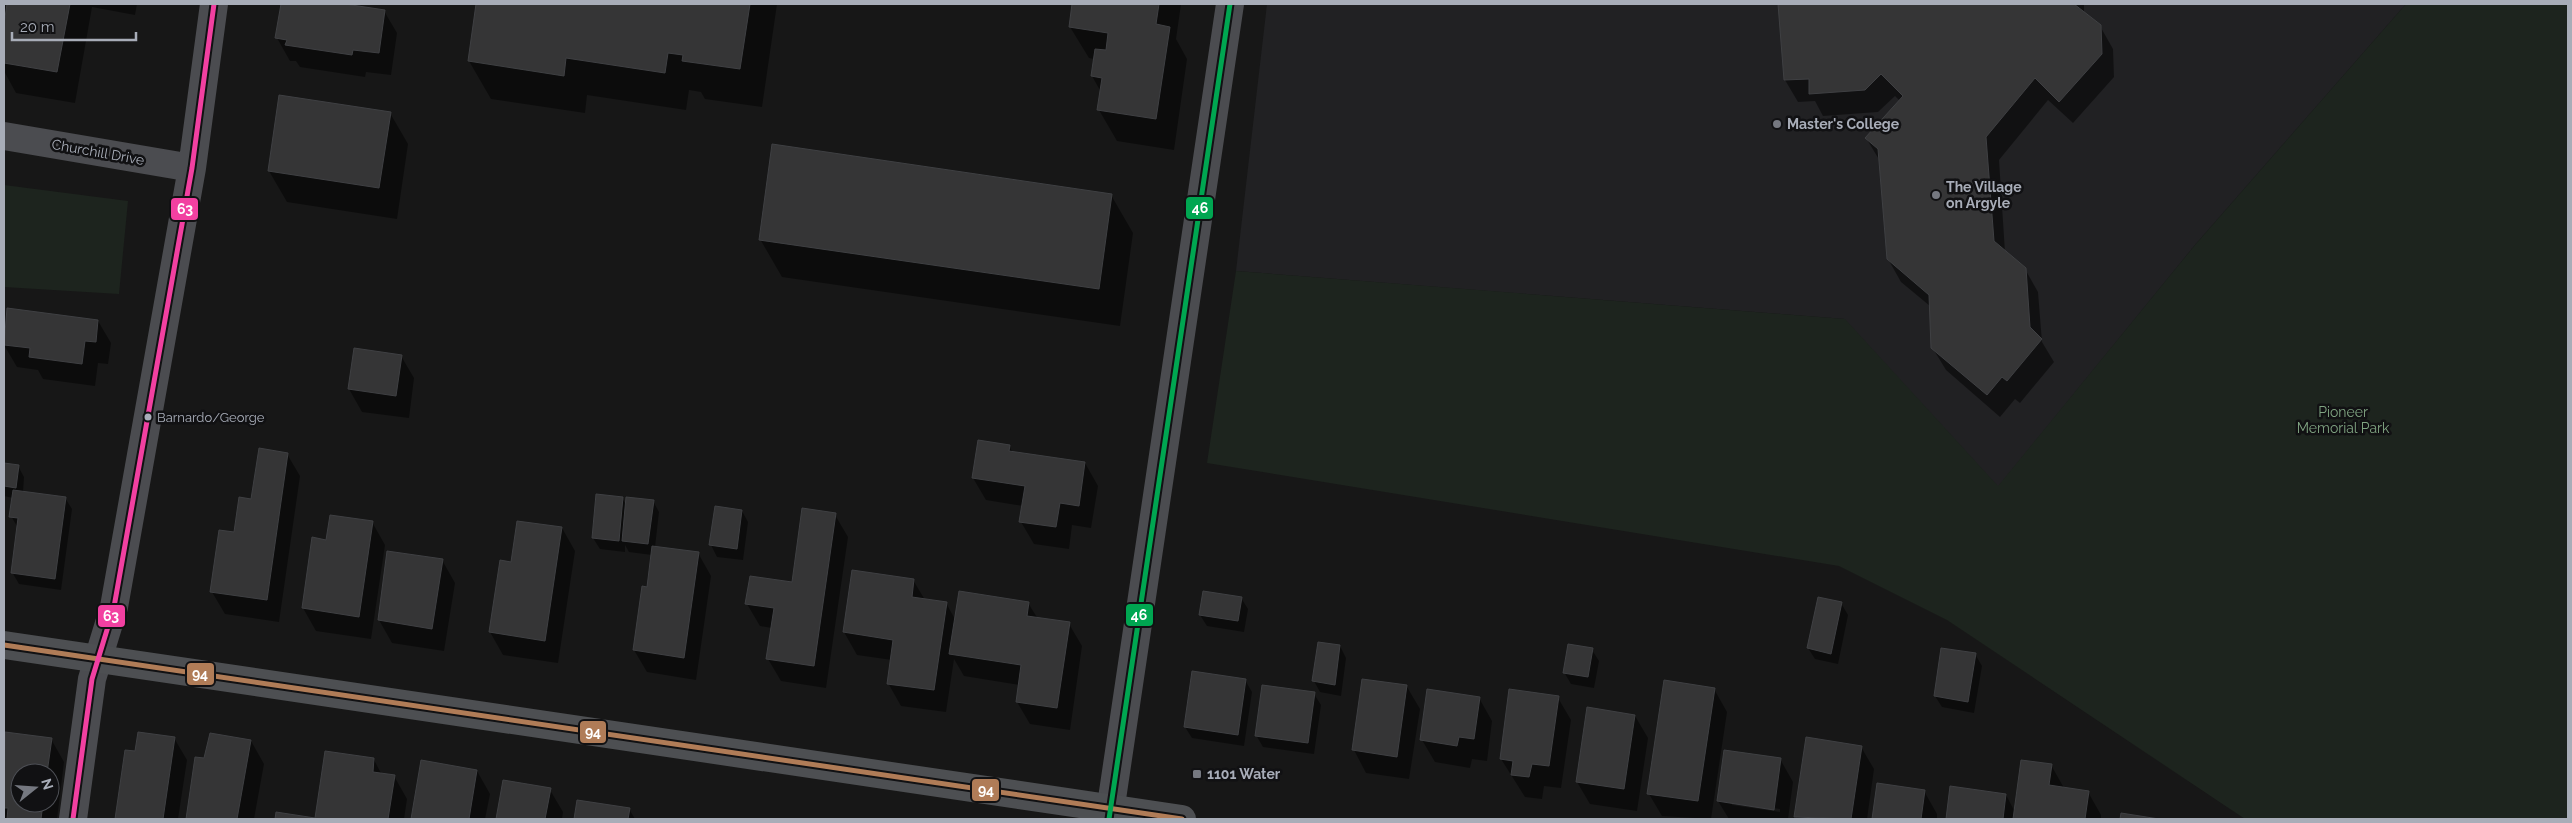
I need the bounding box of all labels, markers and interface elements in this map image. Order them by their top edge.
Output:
scale bar [12,10,136,42]
text: 20 m [20,18,55,36]
place label: Master's College [1787,116,1900,132]
marker: Master's College [1771,118,1783,130]
street label: Churchill Drive [50,136,146,168]
place label: The Village on Argyle [1946,179,2022,211]
marker: The Village on Argyle [1930,189,1942,201]
line badge: 46 [1185,196,1214,220]
line badge: 63 [170,197,199,221]
text: 46 [1192,200,1208,216]
text: 63 [177,201,193,217]
park label: Pioneer Memorial Park [2297,404,2390,436]
place label: Barnardo/George [157,410,265,425]
marker: Barnardo/George [143,412,153,422]
line badge: 46 [1125,603,1154,627]
line badge: 63 [97,604,126,628]
text: 46 [1131,607,1147,623]
text: 63 [103,608,119,624]
line badge: 94 [186,662,215,686]
text: 94 [192,666,208,682]
line badge: 94 [579,720,607,744]
text: 94 [585,724,601,740]
north arrow [10,763,60,813]
place label: 1101 Water [1207,766,1281,782]
marker: 1101 Water [1191,768,1203,780]
text: N [38,777,57,792]
line badge: 94 [971,778,1000,802]
text: 94 [978,782,994,798]

